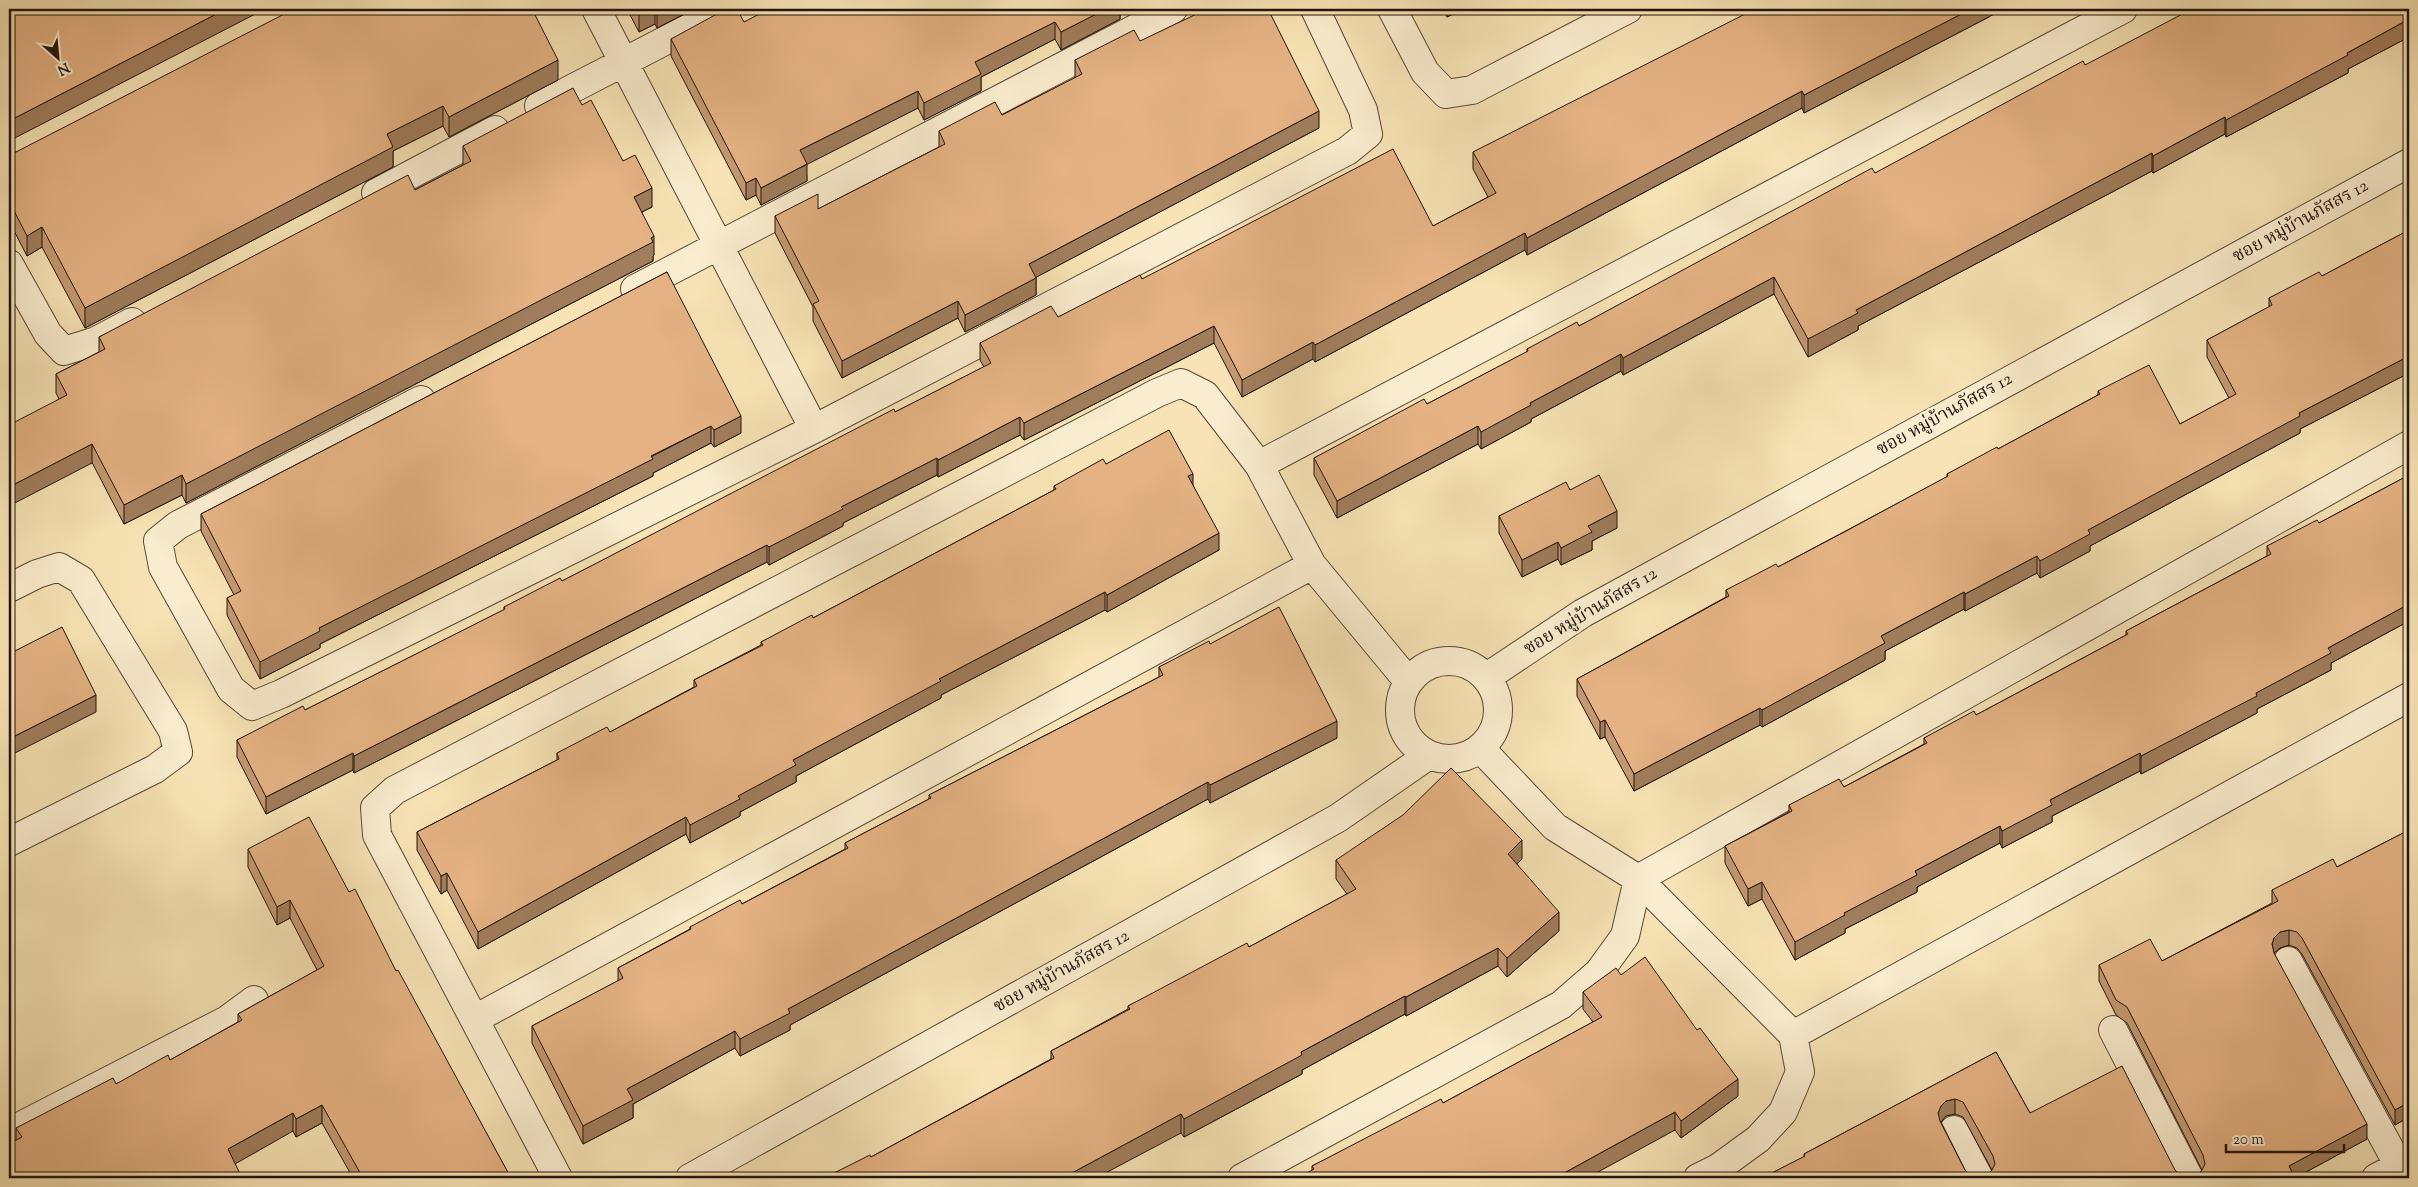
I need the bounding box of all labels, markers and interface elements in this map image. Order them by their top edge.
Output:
north arrow [32,32,82,82]
text: N [53,56,73,79]
street label: ซอย หมู่บ้านภัสสร 12 [2228,174,2374,270]
street label: ซอย หมู่บ้านภัสสร 12 [1872,367,2018,463]
street label: ซอย หมู่บ้านภัสสร 12 [1519,561,1663,662]
street label: ซอย หมู่บ้านภัสสร 12 [989,924,1135,1020]
scale bar [2226,1122,2343,1154]
text: 20 m [2233,1130,2264,1151]

